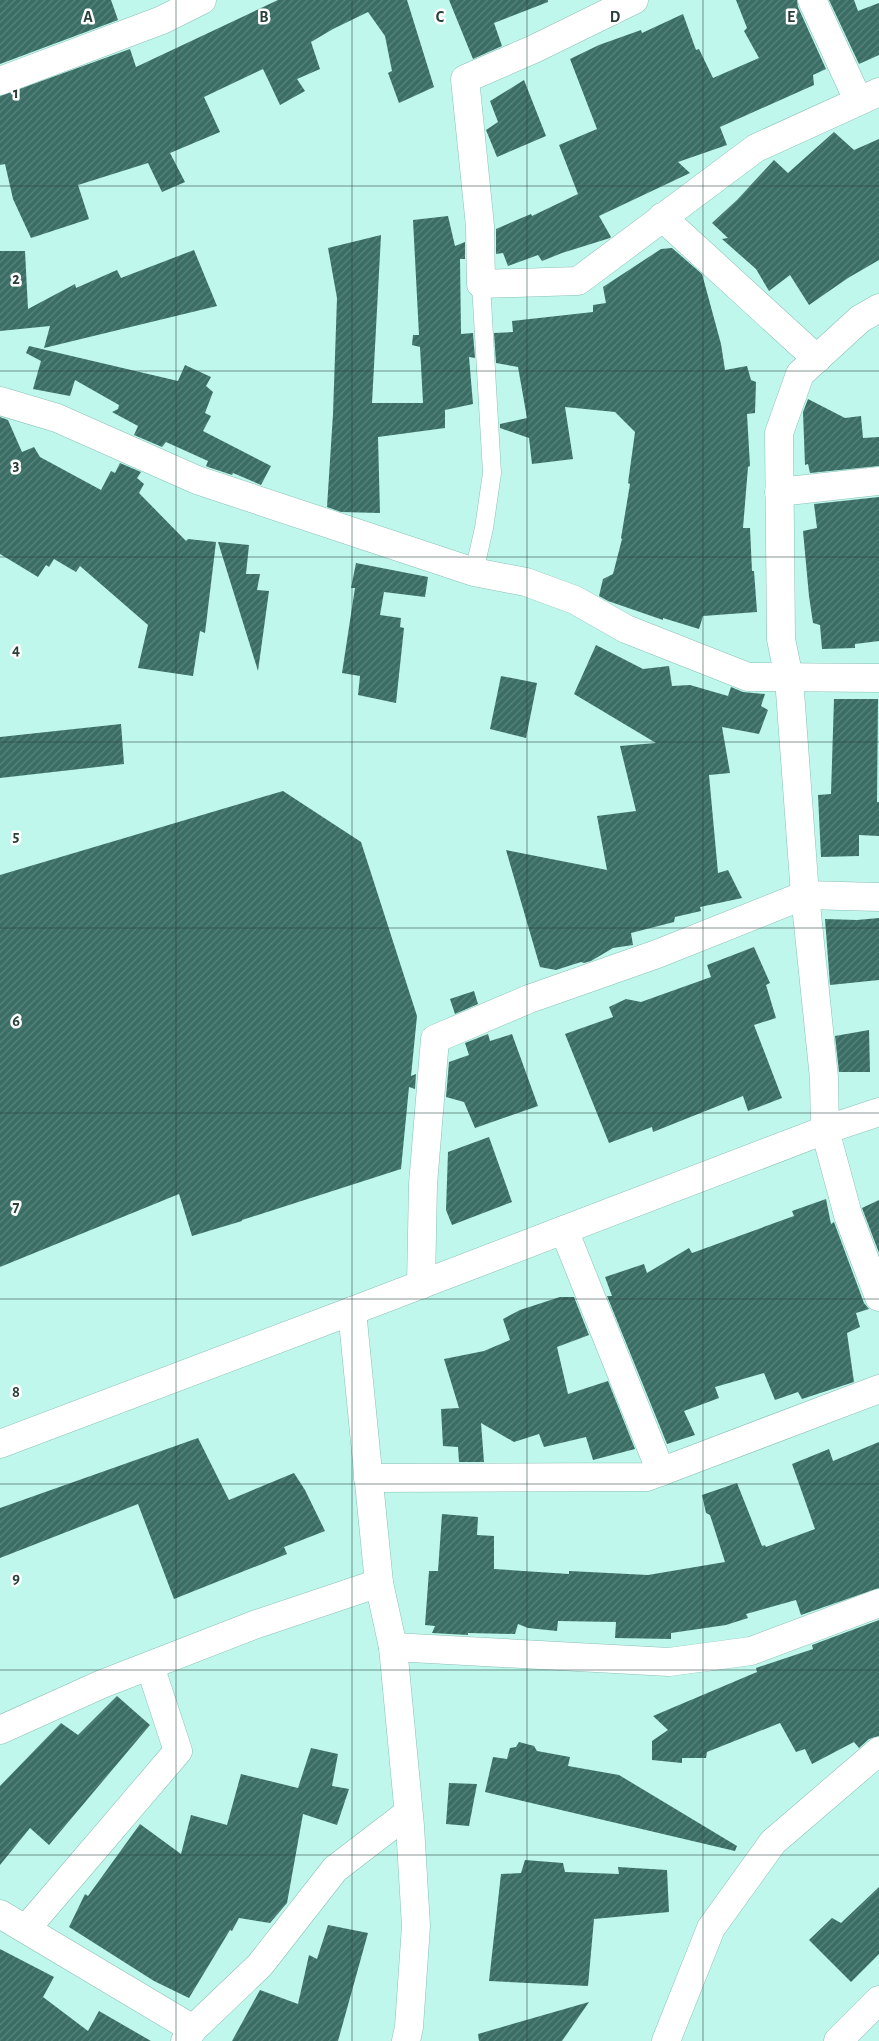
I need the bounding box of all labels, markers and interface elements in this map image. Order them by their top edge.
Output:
text: A [83,9,93,25]
text: B [259,9,269,25]
text: C [436,9,445,25]
text: D [610,9,621,25]
text: E [787,9,795,25]
text: 1 [13,85,19,101]
text: 2 [12,271,20,287]
text: 3 [13,457,20,473]
text: 4 [12,642,20,658]
text: 5 [13,828,20,844]
text: 6 [12,1013,20,1029]
text: 7 [13,1199,20,1215]
text: 8 [12,1384,20,1400]
text: 9 [12,1570,20,1586]

